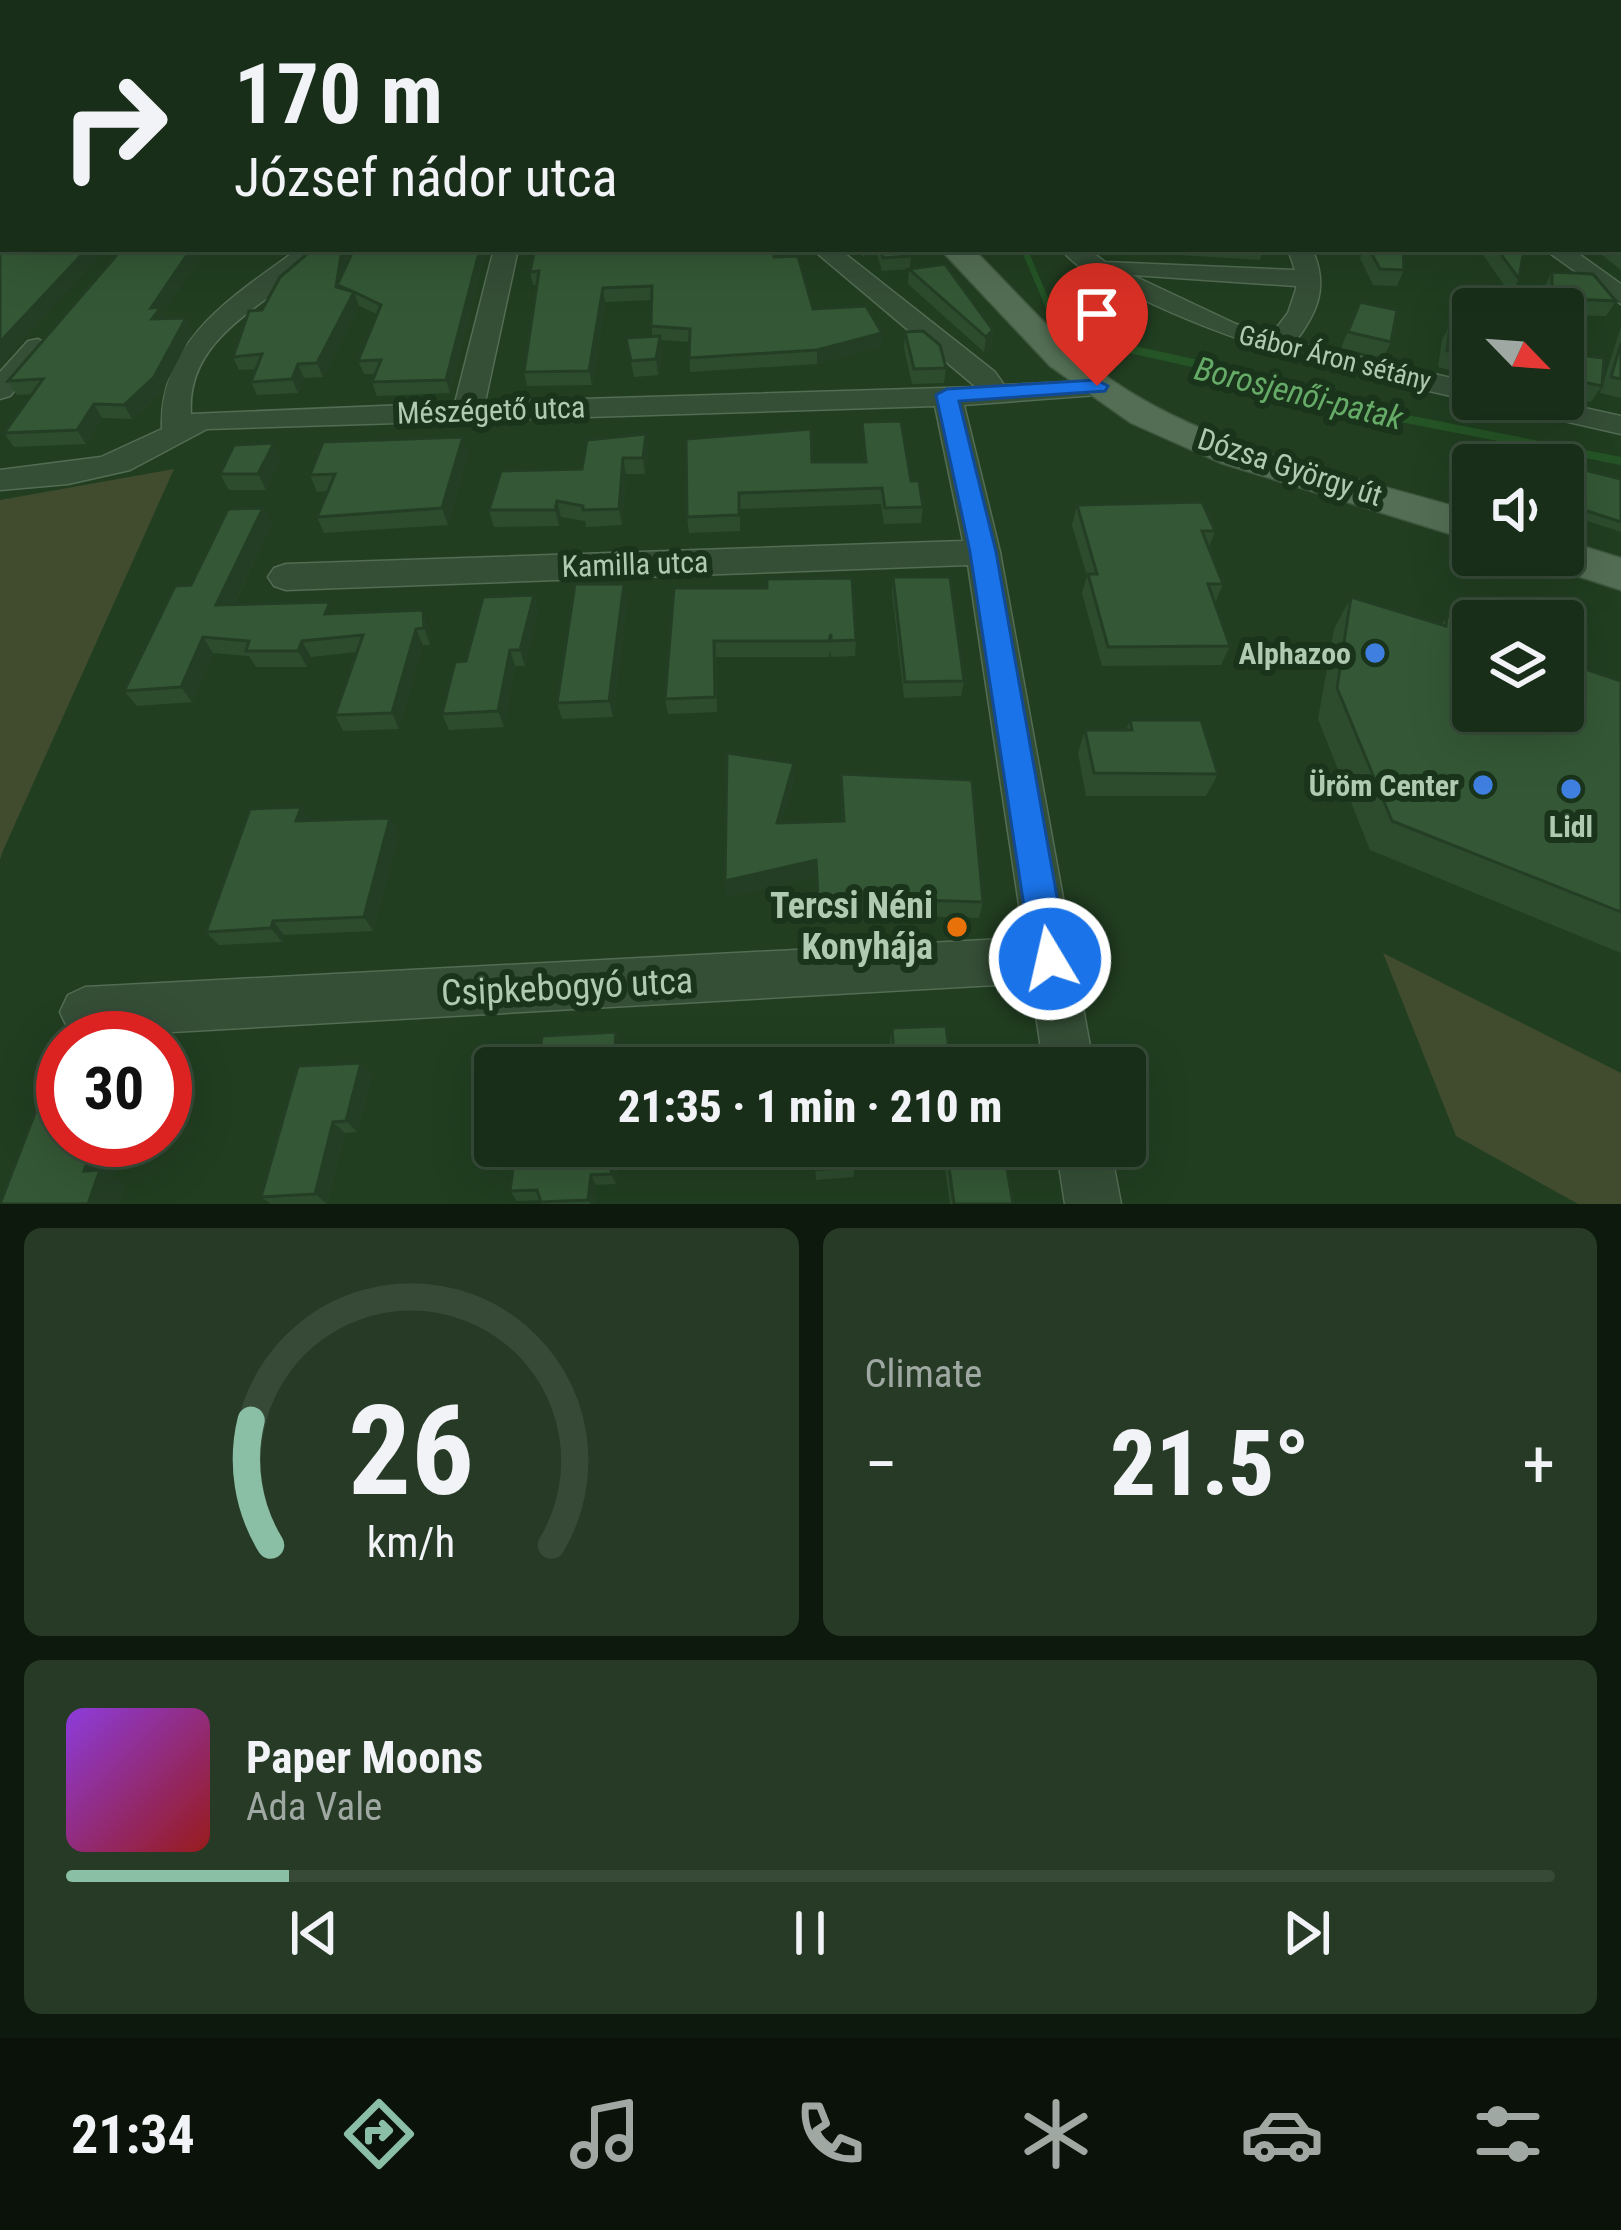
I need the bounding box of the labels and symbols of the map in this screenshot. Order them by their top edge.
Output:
pin [1046,263,1148,386]
north arrow [1452,288,1584,420]
street label: Gábor Áron sétány [1236,319,1434,397]
water label: Borosjenői-patak [1191,348,1408,438]
street label: Mészégető utca [396,389,586,431]
street label: Dózsa György út [1194,421,1386,513]
street label: Kamilla utca [561,544,709,584]
place label: Alphazoo [1239,636,1351,671]
marker: Alphazoo [1362,640,1388,666]
place label: Üröm Center [1309,768,1459,803]
marker: Üröm Center [1470,772,1496,798]
marker: Lidl [1558,776,1584,802]
place label: Lidl [1549,809,1593,844]
place label: Tercsi Néni Konyhája [770,885,933,968]
position arrow [987,896,1113,1022]
marker: Tercsi Néni Konyhája [944,914,970,940]
street label: Csipkebogyó utca [440,959,694,1015]
speed limit sign: 30 [36,1011,192,1167]

